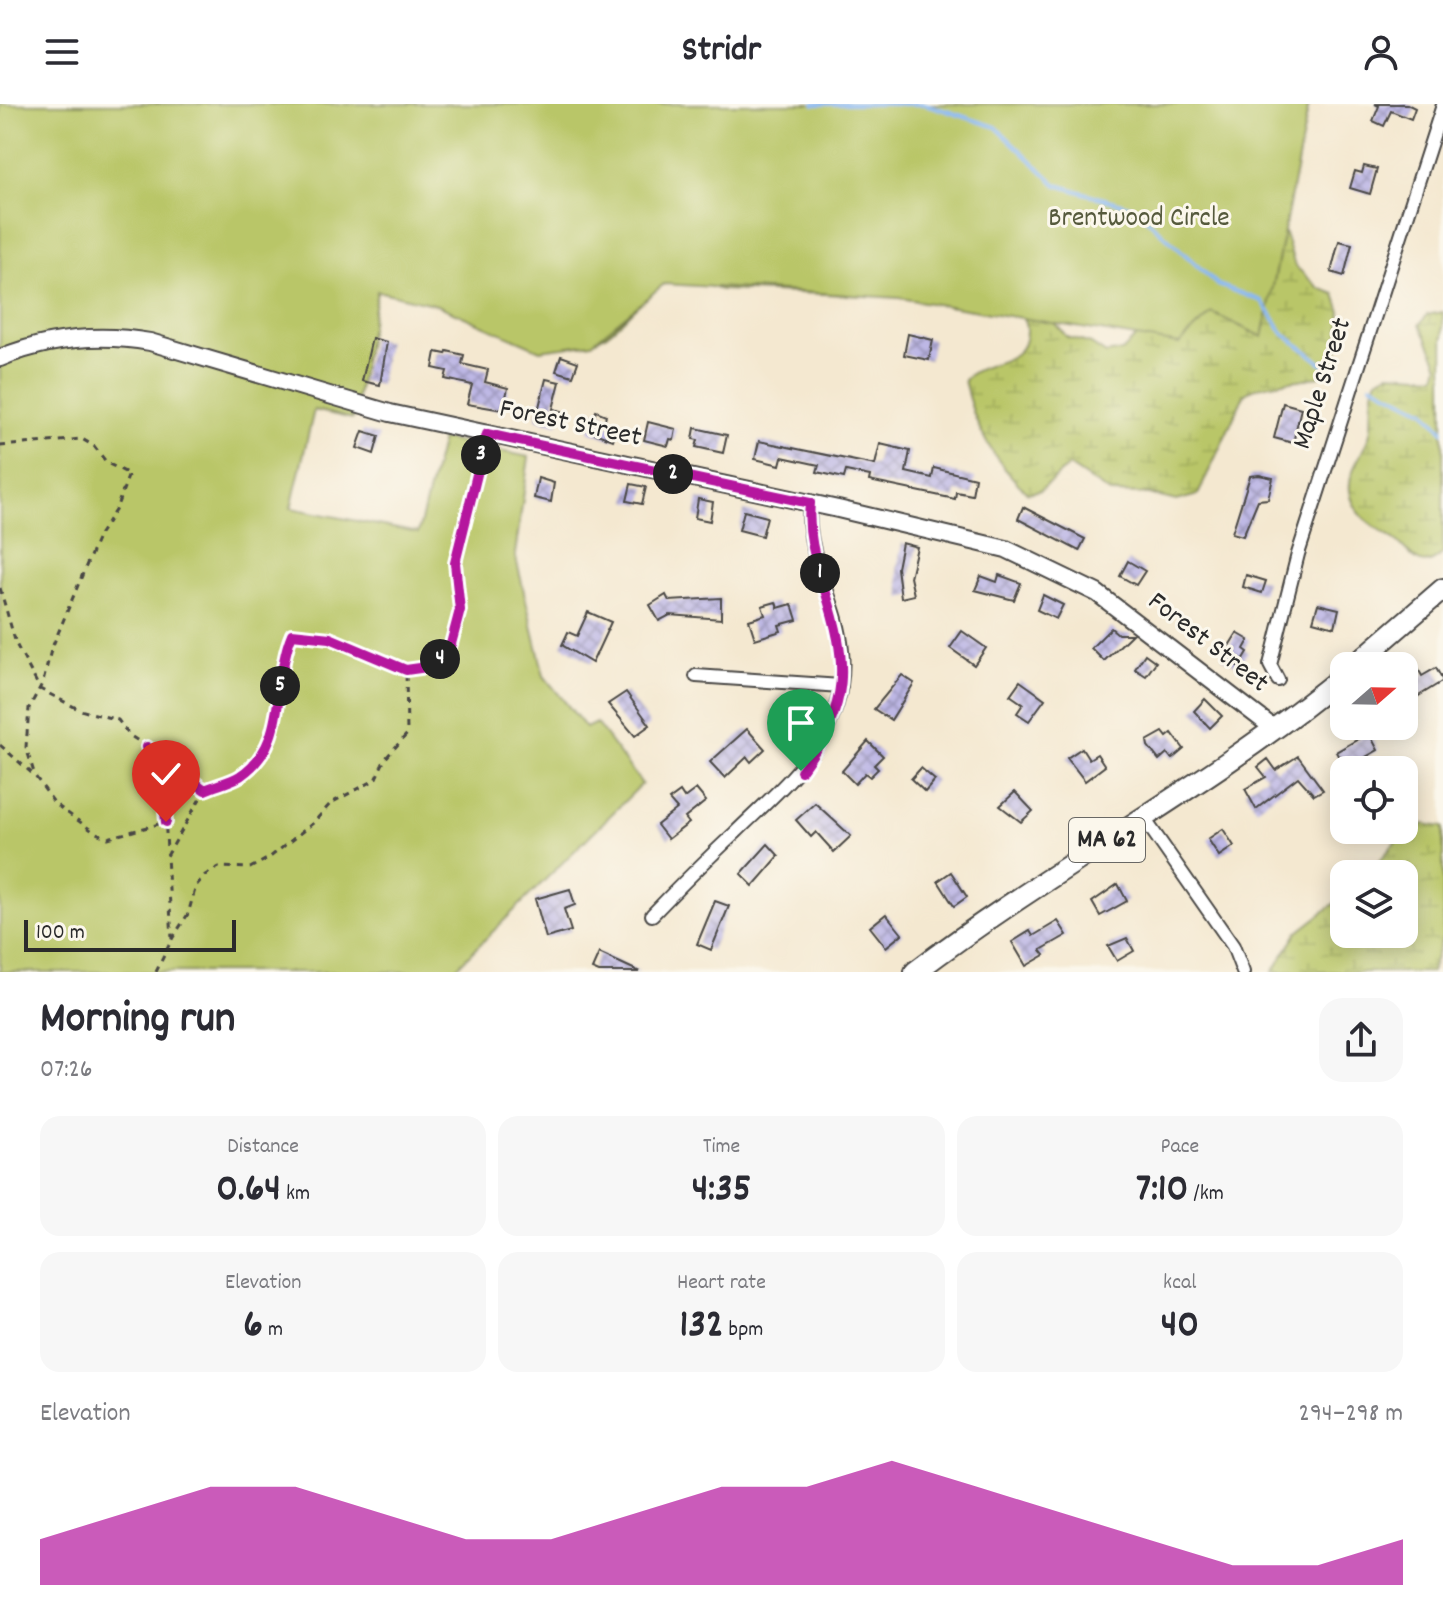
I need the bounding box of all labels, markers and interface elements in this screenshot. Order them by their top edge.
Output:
text: Stridr [682,26,761,78]
icon: menu [40,30,84,74]
icon: person [1359,30,1403,74]
park label: Brentwood Circle [1048,200,1230,240]
street label: Maple Street [1284,313,1364,455]
street label: Forest Street [495,390,645,460]
pin: 3 [461,435,501,475]
text: 3 [476,439,486,470]
pin: 2 [653,454,693,494]
text: 2 [668,458,678,489]
pin: 1 [800,553,840,593]
text: 1 [818,557,822,588]
street label: Forest Street [1138,584,1276,704]
pin: 4 [420,639,460,679]
text: 4 [435,643,445,674]
north arrow [1330,652,1418,740]
map controls [1330,652,1418,948]
pin: 5 [260,666,300,706]
text: 5 [275,670,285,701]
pin [767,689,835,771]
icon: arrive [779,701,823,745]
pin [132,740,200,822]
icon: check [144,752,188,796]
button: locate [1330,756,1418,844]
road number: MA 62 [1069,818,1145,862]
button: layers [1330,860,1418,948]
scale bar [24,916,236,952]
text: 100 m [36,918,85,949]
text: Morning run [40,990,235,1053]
button: share [1319,998,1403,1082]
text: 07:26 [40,1052,93,1089]
text: Distance [227,1132,299,1163]
text: Time [703,1132,740,1163]
text: Pace [1160,1132,1199,1163]
text: 0.64 [216,1163,281,1220]
text: 4:35 [692,1163,751,1220]
text: 7:10 [1136,1163,1188,1220]
text: km [281,1179,310,1210]
text: /km [1188,1179,1224,1210]
text: Elevation [225,1268,301,1299]
text: Heart rate [677,1268,766,1299]
text: kcal [1163,1268,1197,1299]
text: 6 [243,1299,263,1356]
text: 132 [680,1299,724,1356]
text: 40 [1161,1299,1199,1356]
text: m [263,1315,283,1346]
text: bpm [724,1315,763,1346]
text: Elevation [40,1396,130,1433]
text: 294–298 m [1299,1396,1403,1433]

